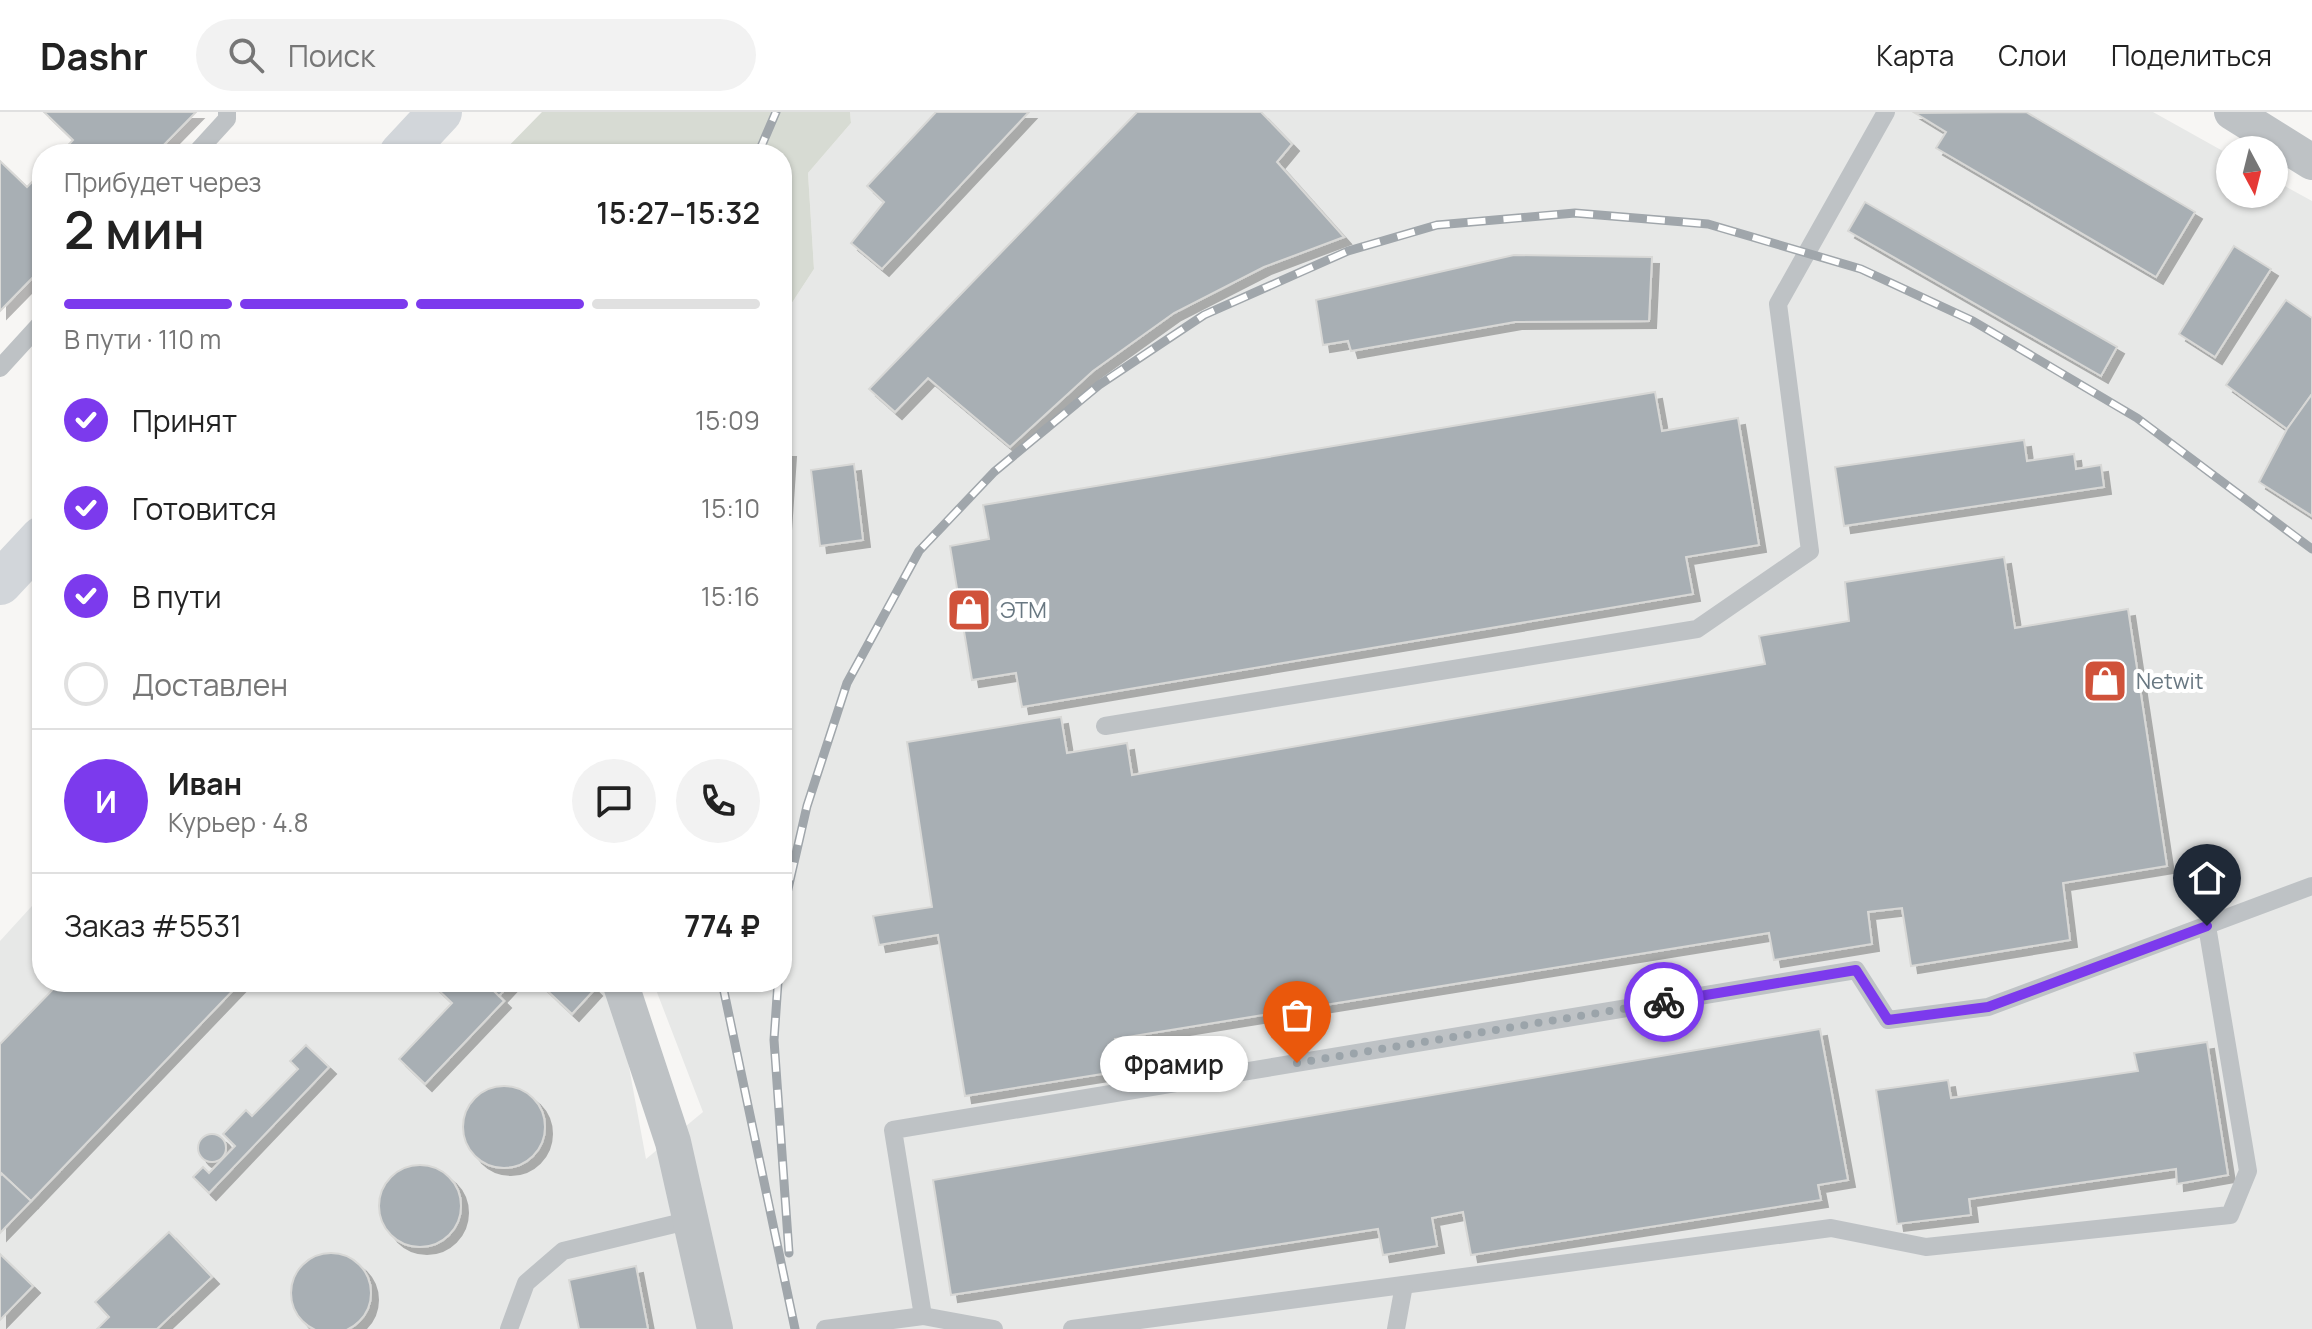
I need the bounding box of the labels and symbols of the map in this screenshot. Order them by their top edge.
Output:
north arrow [2216,136,2288,208]
shop icon: ЭТМ [945,586,993,634]
place label: ЭТМ [1000,595,1047,625]
shop icon: Netwit [2081,657,2129,705]
place label: Netwit [2136,666,2204,696]
pin [2173,844,2241,926]
courier [1624,962,1704,1042]
pin [1263,981,1331,1063]
callout: Фрамир [1101,1035,1249,1091]

